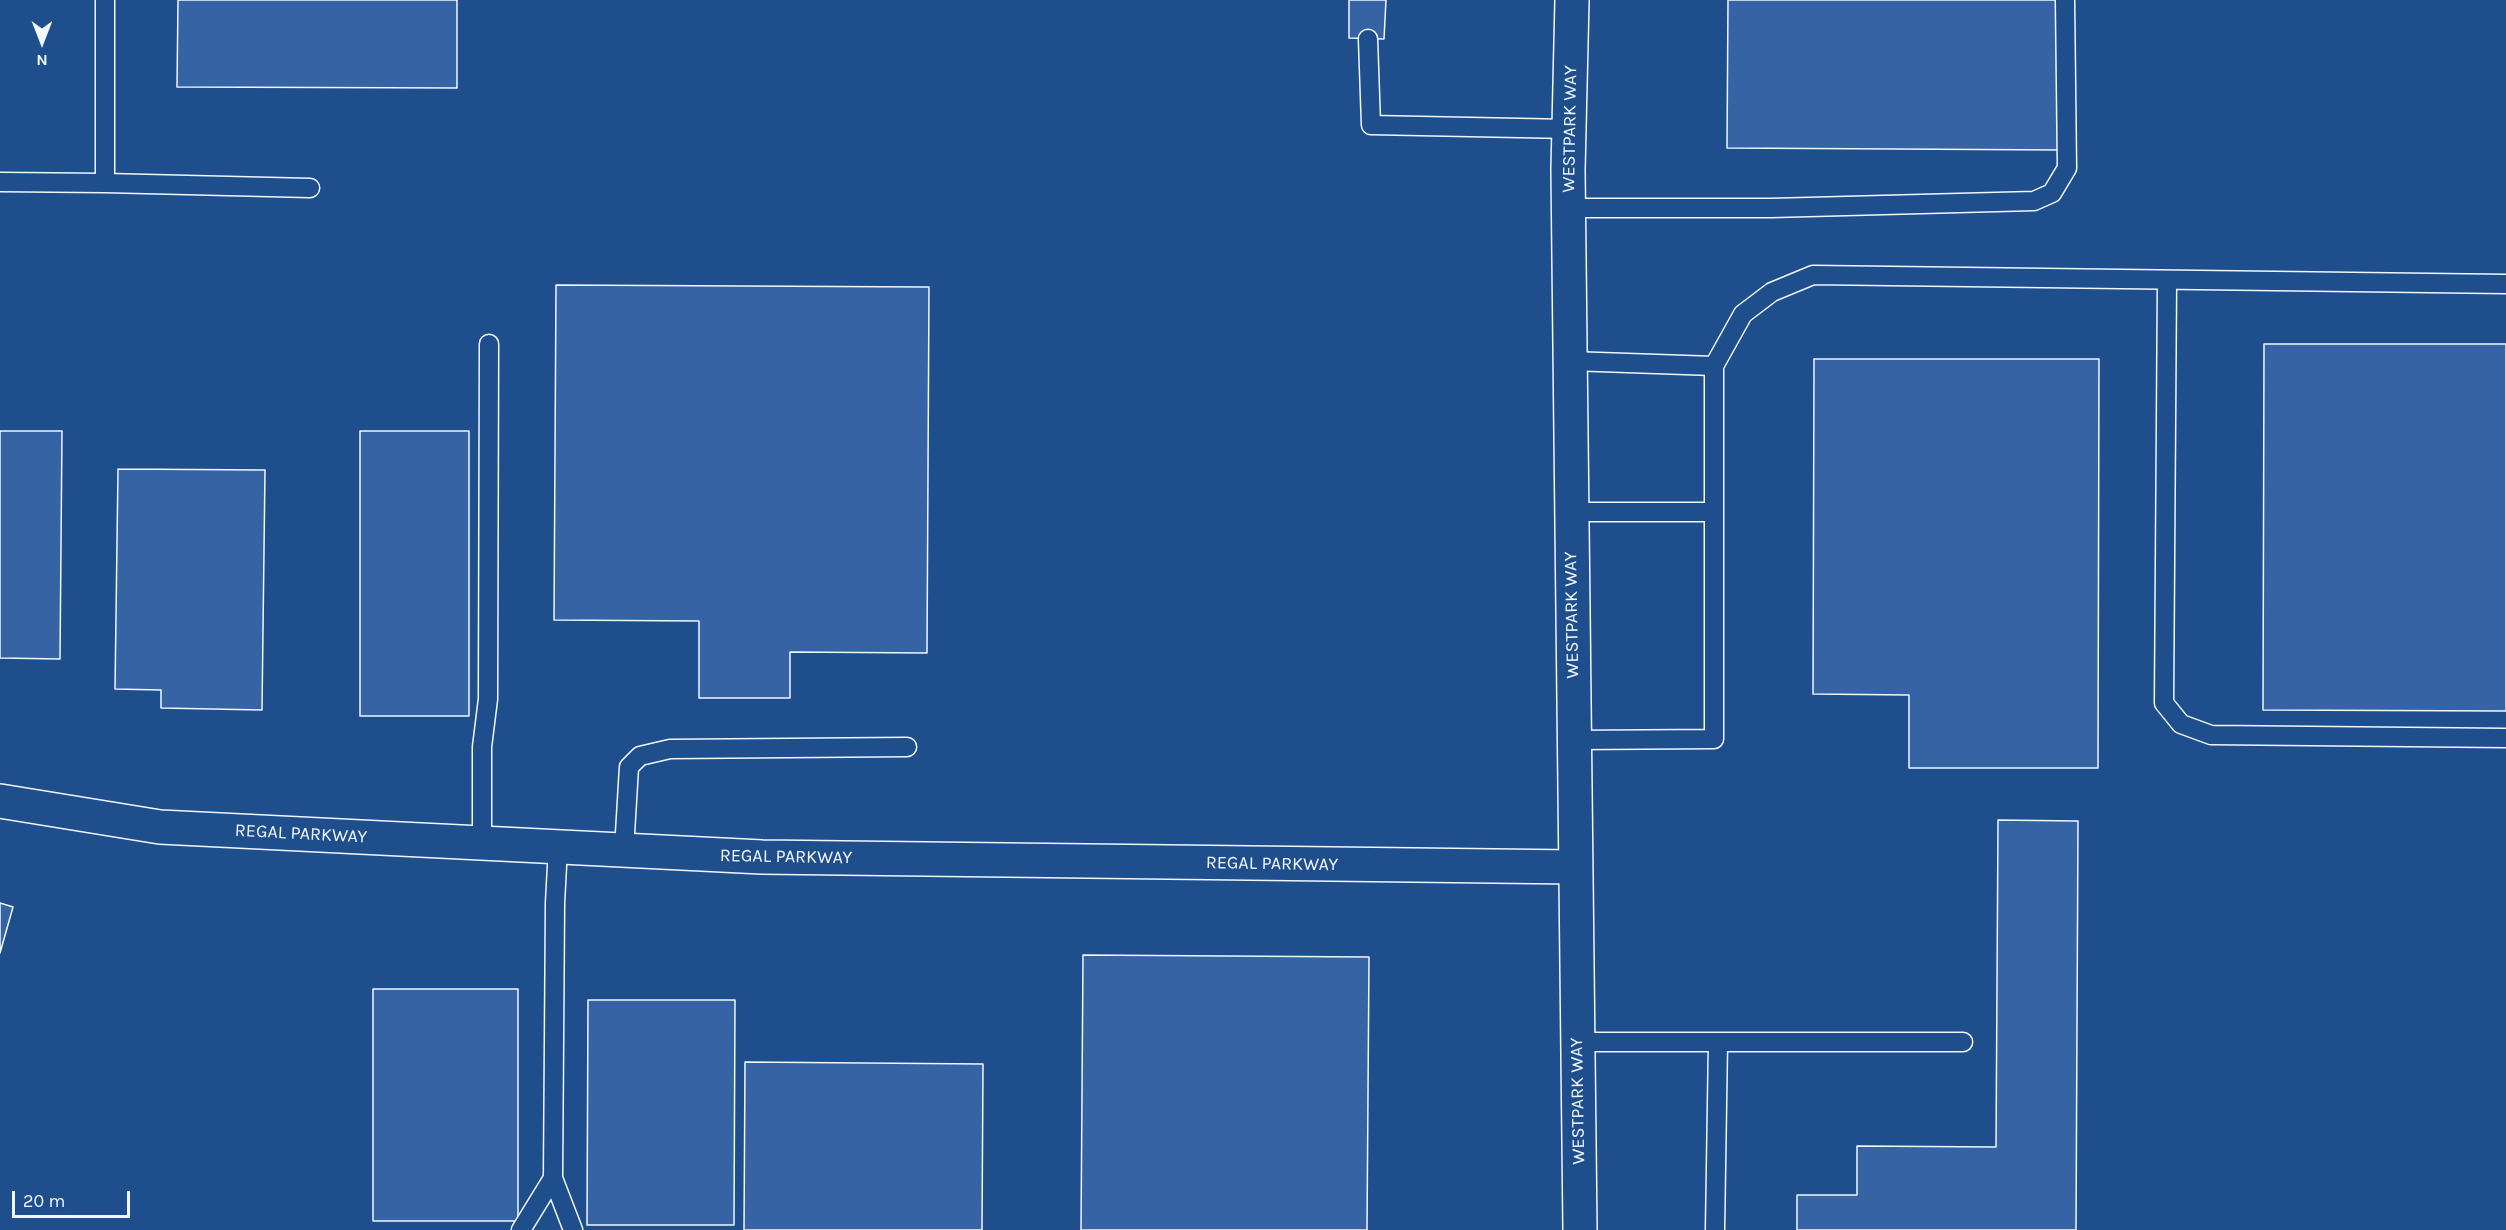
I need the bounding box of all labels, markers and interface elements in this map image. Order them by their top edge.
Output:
north arrow [12,12,72,72]
text: N [36,51,48,70]
street label: WESTPARK WAY [1558,65,1582,193]
street label: WESTPARK WAY [1560,551,1584,679]
street label: REGAL PARKWAY [234,820,368,848]
street label: REGAL PARKWAY [720,845,852,869]
street label: REGAL PARKWAY [1206,852,1338,876]
street label: WESTPARK WAY [1566,1037,1590,1165]
scale bar [15,1179,134,1217]
text: 20 m [23,1190,65,1212]

